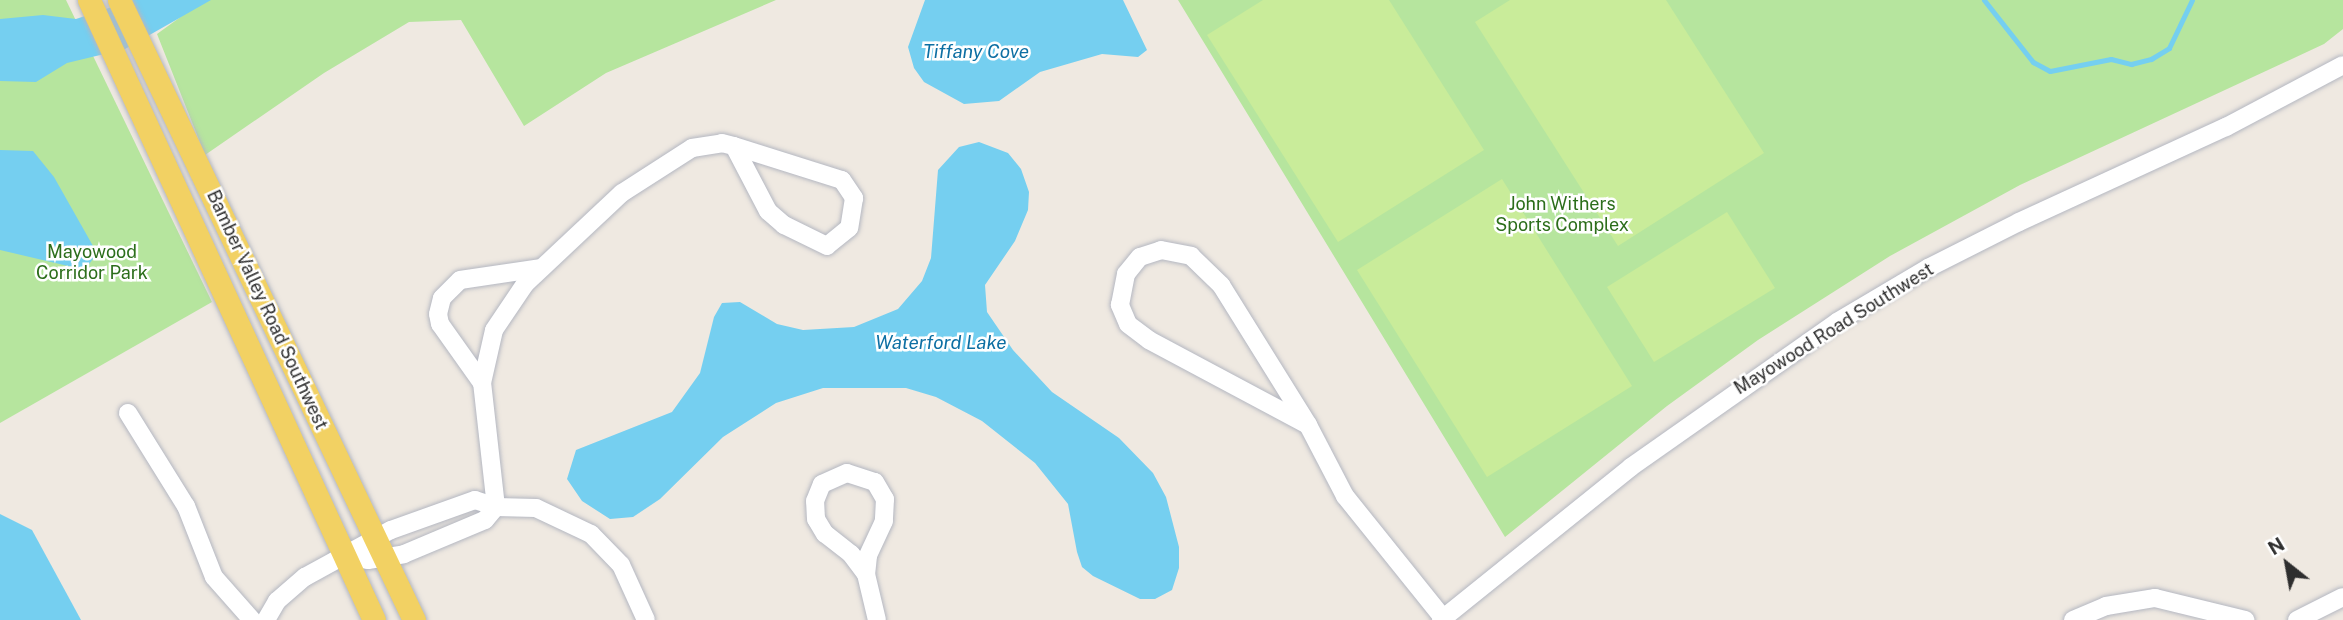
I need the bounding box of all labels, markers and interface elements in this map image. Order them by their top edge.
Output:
water label: Tiffany Cove [923,41,1029,63]
street label: Bamber Valley Road Southwest [202,187,332,433]
park label: John Withers Sports Complex [1495,194,1629,236]
park label: Mayowood Corridor Park [36,242,148,284]
street label: Mayowood Road Southwest [1730,259,1938,399]
water label: Waterford Lake [875,332,1007,354]
north arrow [2252,529,2322,599]
text: N [2264,533,2288,559]

